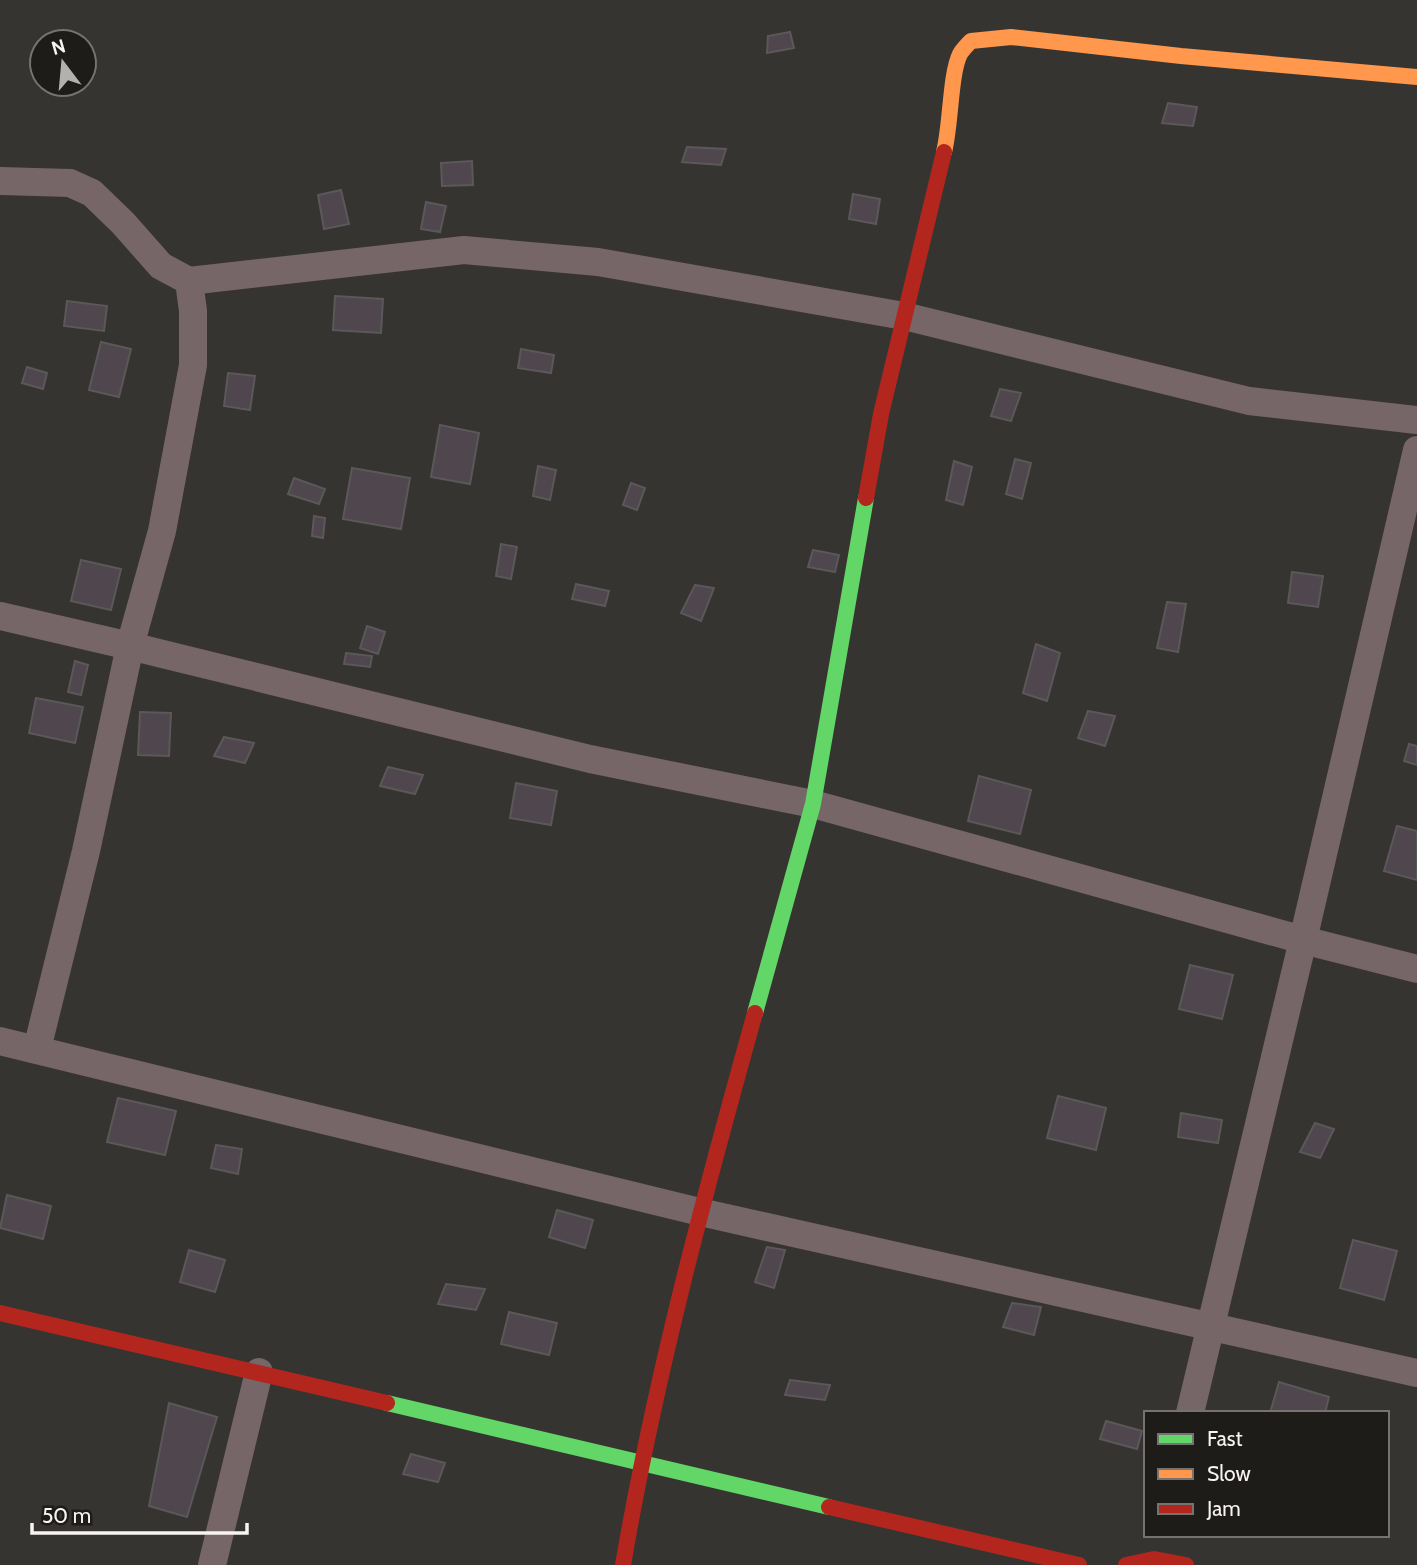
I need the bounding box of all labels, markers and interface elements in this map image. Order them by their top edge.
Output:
north arrow [28,28,98,98]
text: N [49,34,68,60]
legend [1144,1411,1389,1537]
text: Fast [1207,1426,1243,1451]
text: Slow [1207,1461,1251,1486]
scale bar [32,1492,247,1536]
text: Jam [1206,1496,1241,1521]
text: 50 m [42,1503,91,1528]

